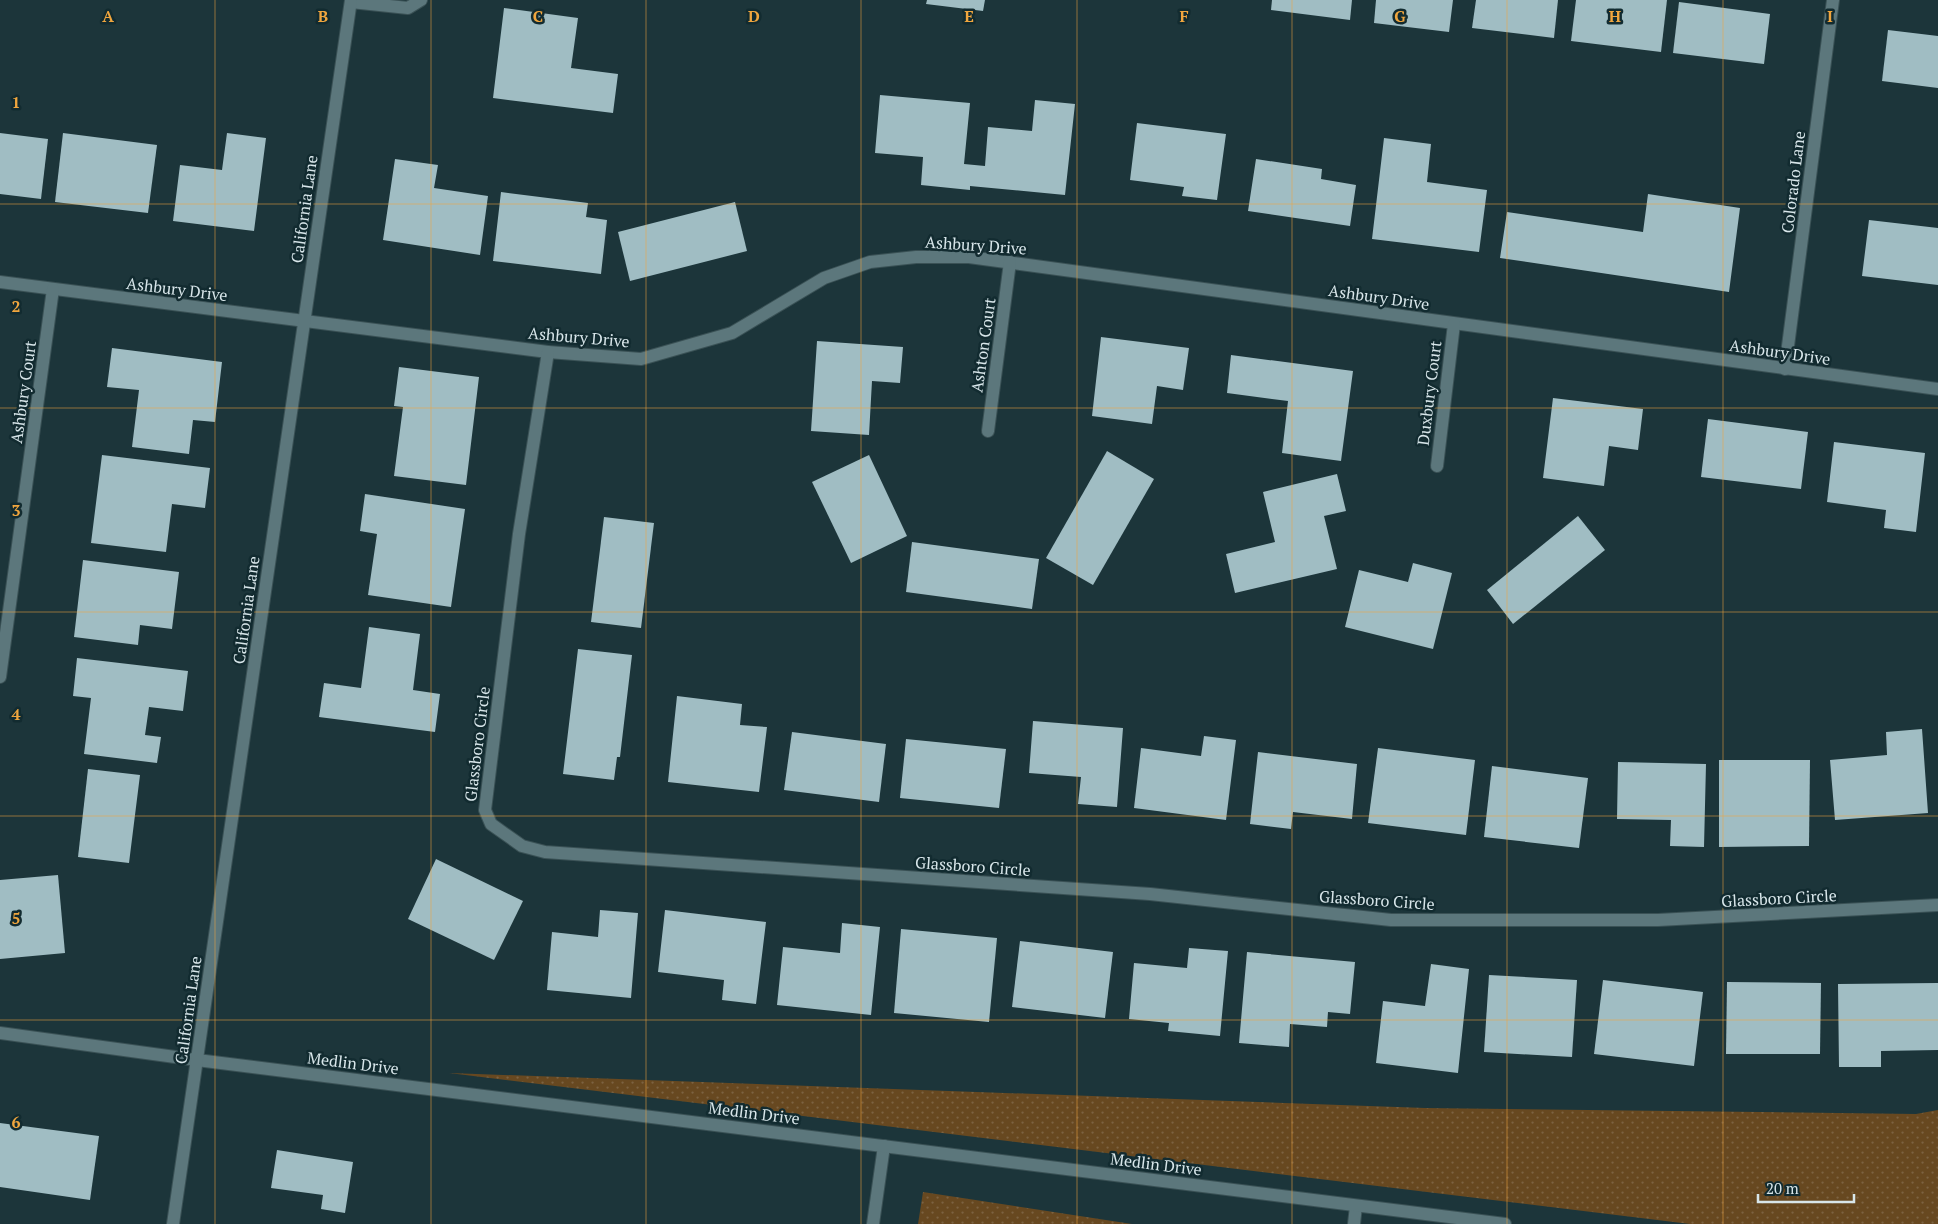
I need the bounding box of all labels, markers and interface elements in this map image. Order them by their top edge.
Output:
text: A [102,5,114,27]
text: B [318,5,328,27]
text: C [533,5,543,27]
text: D [748,5,760,27]
text: E [964,5,974,27]
text: F [1179,5,1189,27]
text: G [1394,5,1406,27]
text: H [1609,5,1621,27]
text: I [1827,5,1833,27]
text: 1 [11,91,21,113]
street label: Colorado Lane [1776,130,1810,234]
street label: California Lane [286,154,322,264]
street label: Ashbury Drive [925,230,1027,260]
street label: Ashbury Drive [125,272,229,306]
street label: Ashbury Drive [1327,279,1431,315]
text: 2 [11,295,21,317]
street label: Ashton Court [965,296,1001,394]
street label: Ashbury Drive [527,322,631,352]
street label: Ashbury Drive [1728,334,1832,370]
street label: Ashbury Court [5,339,41,445]
street label: Duxbury Court [1412,339,1446,447]
text: 3 [11,499,21,521]
street label: California Lane [228,555,264,665]
street label: Glassboro Circle [459,685,495,803]
text: 4 [11,703,21,725]
street label: Glassboro Circle [914,851,1032,881]
street label: Glassboro Circle [1721,884,1837,912]
street label: Glassboro Circle [1318,885,1436,915]
text: 5 [11,907,21,929]
street label: California Lane [170,955,206,1065]
street label: Medlin Drive [306,1046,400,1080]
street label: Medlin Drive [707,1096,801,1130]
text: 6 [11,1111,21,1133]
street label: Medlin Drive [1109,1147,1203,1181]
scale bar [1758,1172,1854,1204]
text: 20 m [1766,1178,1799,1198]

